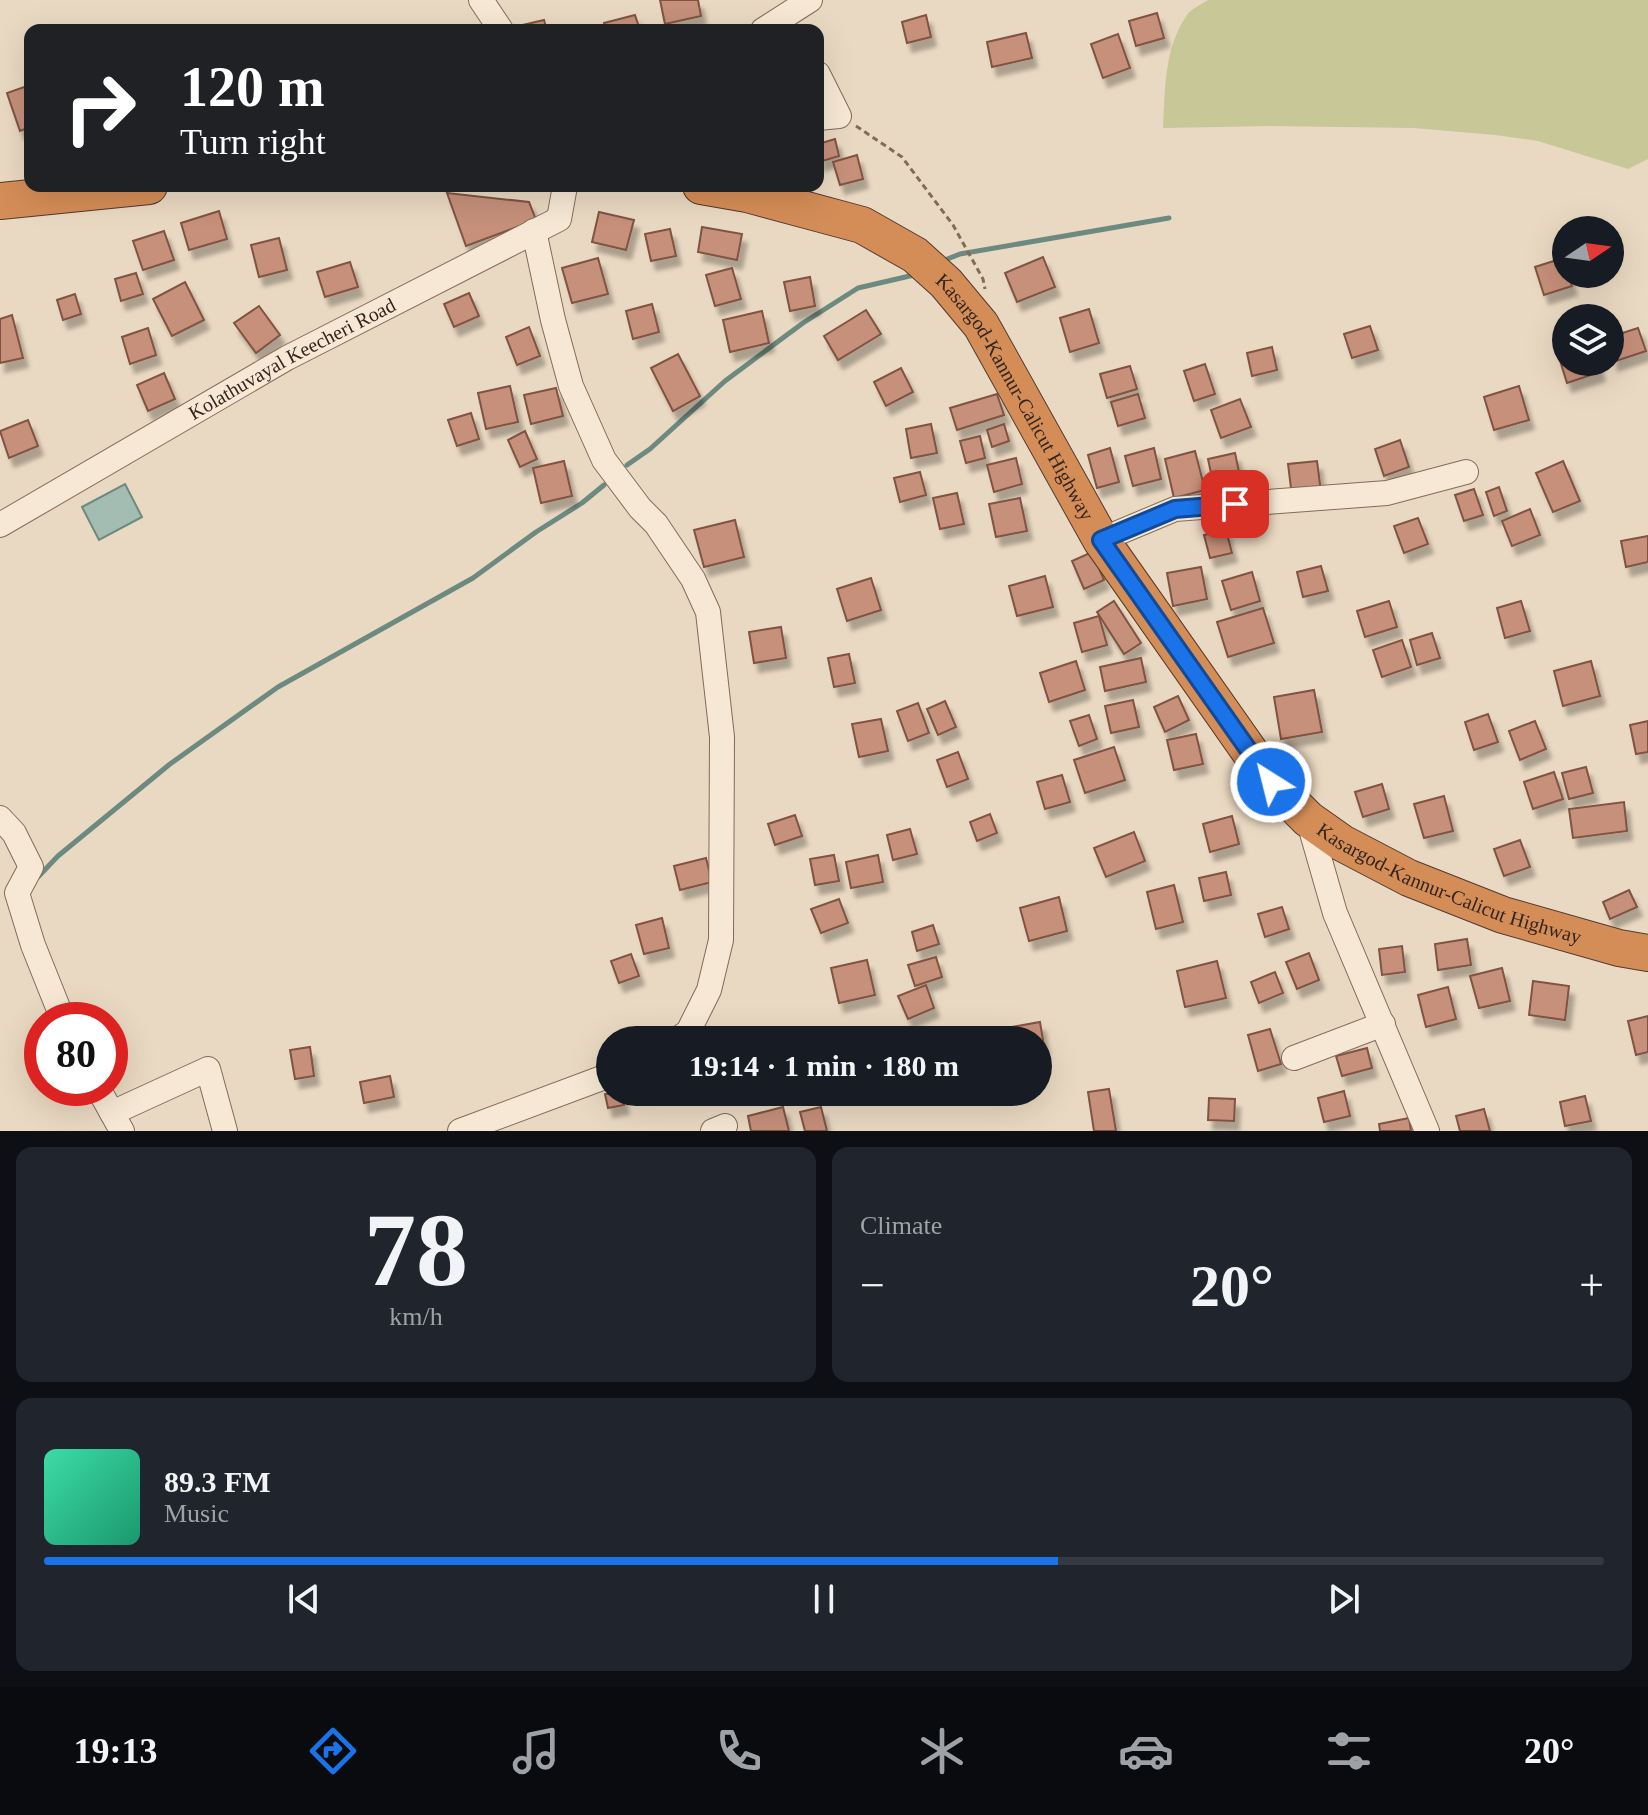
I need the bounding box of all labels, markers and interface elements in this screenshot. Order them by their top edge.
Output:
icon: right [48,56,152,160]
text: 120 m [180,56,325,118]
text: Turn right [180,122,326,162]
north arrow [1552,216,1624,288]
map controls [1552,216,1624,376]
street label: Kasargod-Kannur-Calicut Highway [932,269,1099,524]
street label: Kolathuvayal Keecheri Road [184,294,399,424]
button: layers [1552,304,1624,376]
pin [1201,470,1269,538]
icon: arrive [1213,482,1257,526]
position arrow [1229,740,1313,824]
street label: Kasargod-Kannur-Calicut Highway [1313,818,1584,949]
speed limit sign: 80 [24,1002,128,1106]
text: 19:14 · 1 min · 180 m [689,1049,959,1082]
text: 78 [364,1192,468,1307]
text: Climate [860,1211,942,1240]
text: 20° [1190,1253,1274,1319]
text: − [860,1261,885,1310]
text: + [1579,1261,1604,1310]
text: km/h [389,1302,443,1331]
text: 89.3 FM [164,1465,271,1498]
text: Music [164,1499,229,1528]
icon: previous [282,1577,326,1621]
icon: pause [802,1577,846,1621]
icon: next [1322,1577,1366,1621]
icon: directions [305,1723,361,1779]
icon: music [508,1723,564,1779]
icon: phone [711,1723,767,1779]
icon: climate [914,1723,970,1779]
icon: car [1118,1723,1174,1779]
icon: filters [1321,1723,1377,1779]
text: 19:13 [74,1731,158,1771]
text: 20° [1524,1731,1574,1771]

